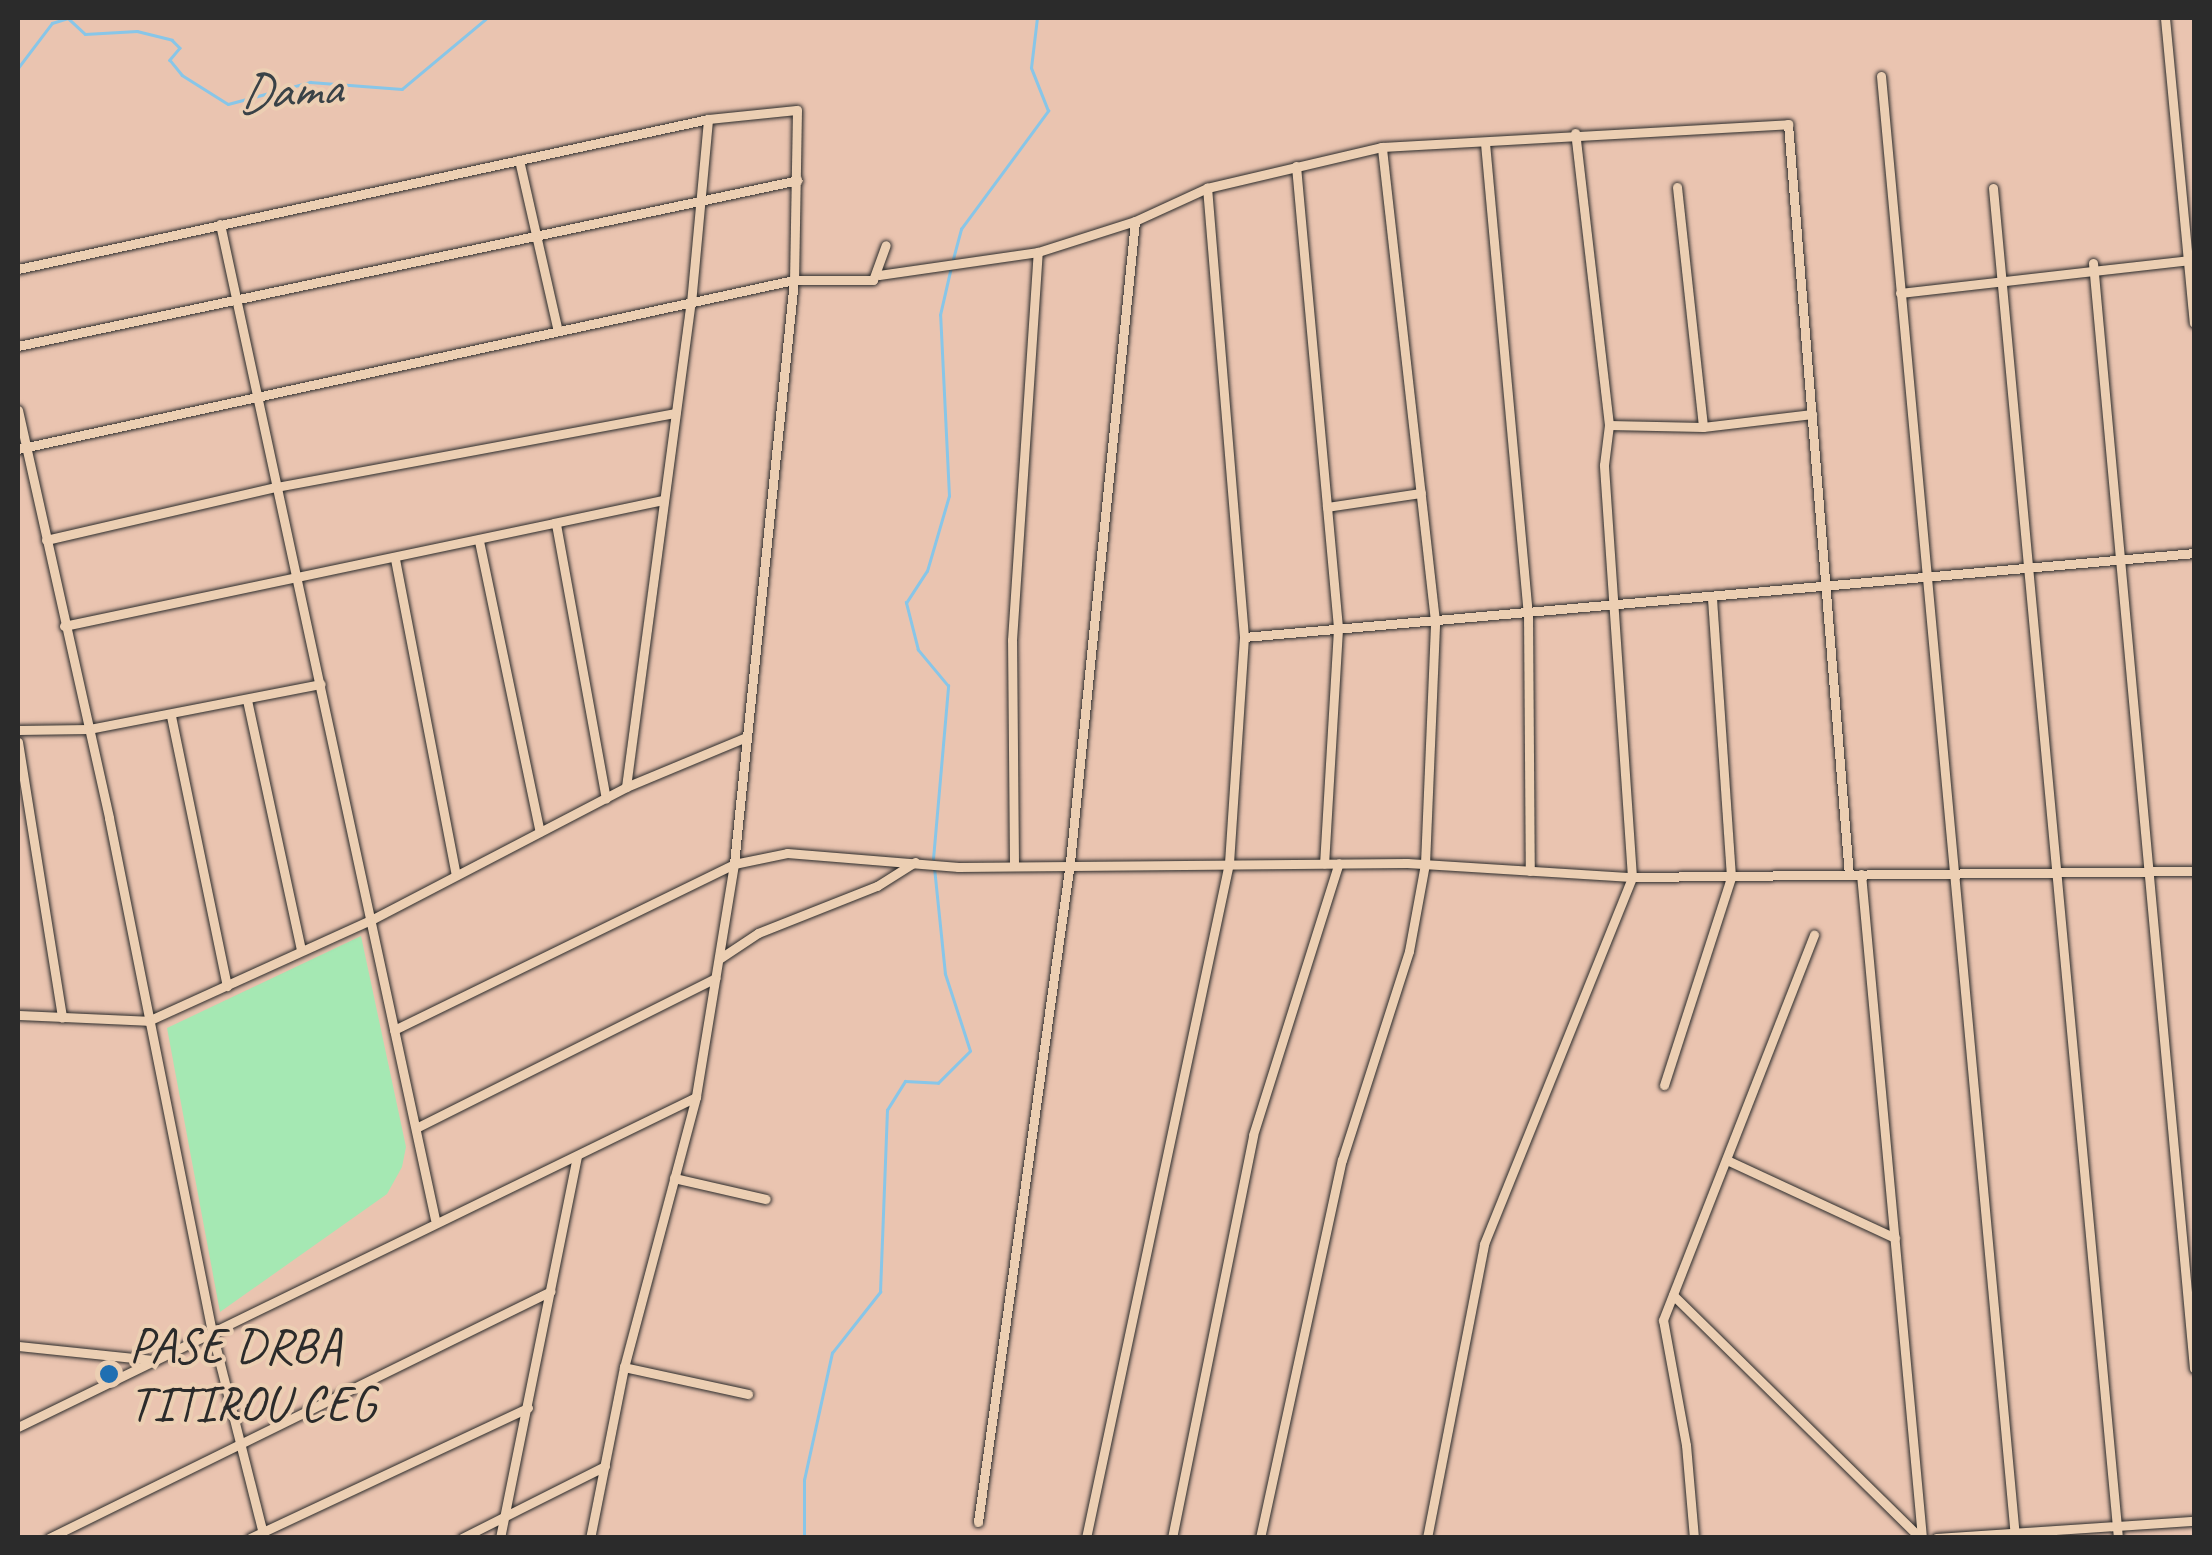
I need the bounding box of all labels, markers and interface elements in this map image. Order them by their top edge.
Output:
water label: Dama [236,56,342,126]
place label: PASE DRBA TITIROU CEG [129,1315,375,1432]
marker: PASE DRBA TITIROU CEG [98,1363,120,1385]

